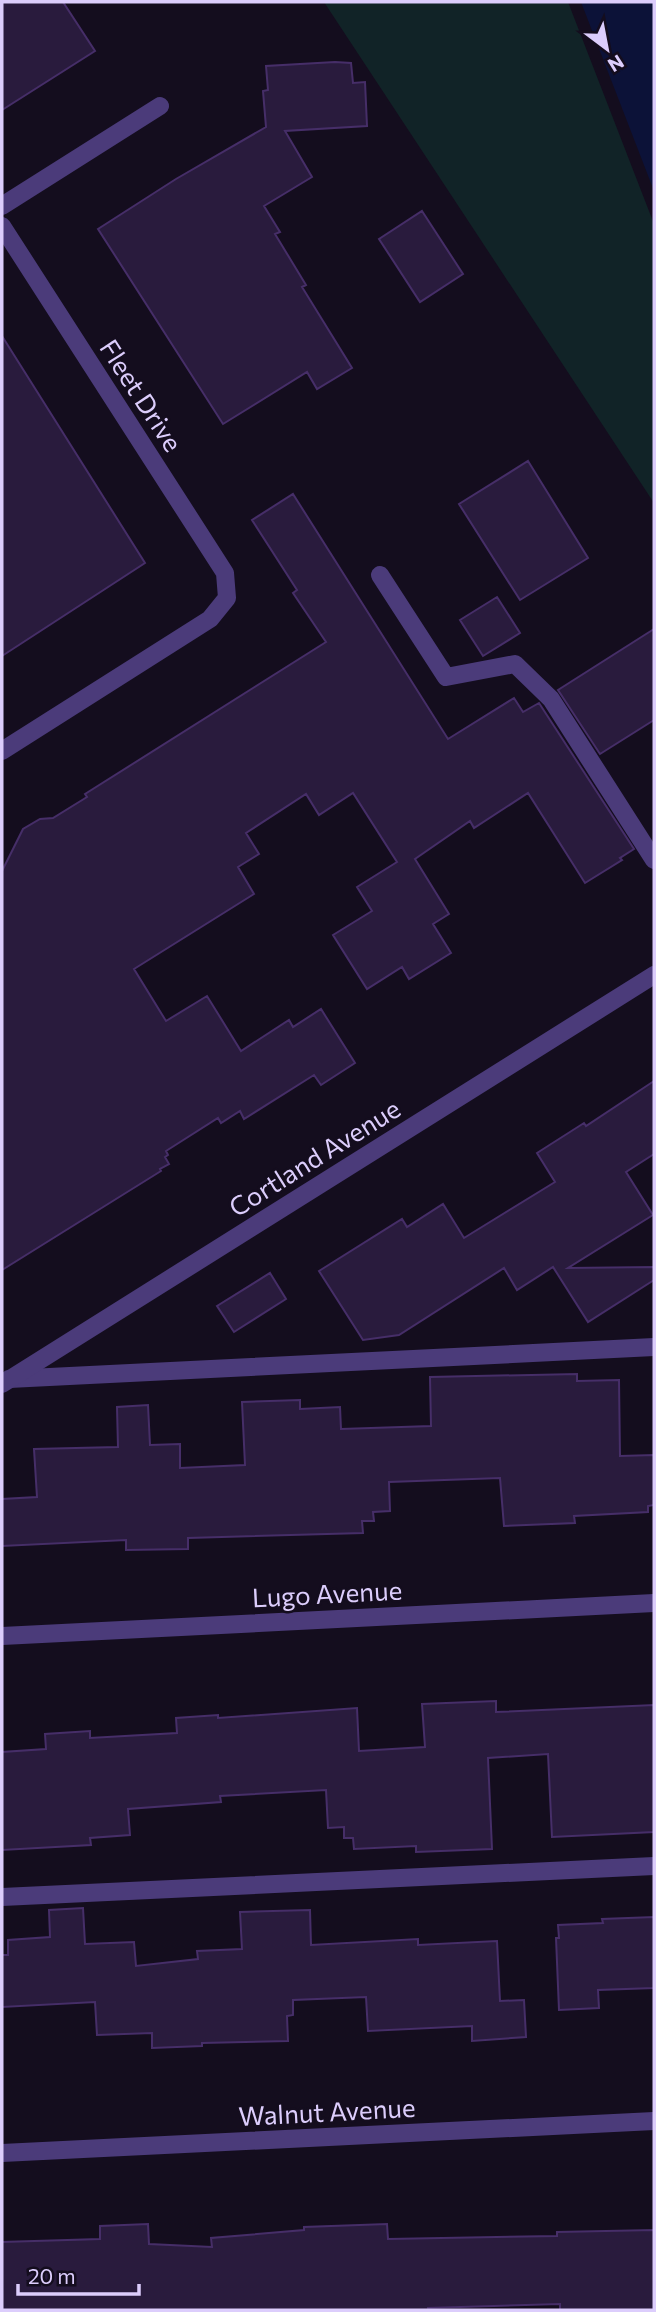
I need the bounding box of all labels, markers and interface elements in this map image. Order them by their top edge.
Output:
north arrow [572,14,642,84]
text: N [604,50,628,77]
street label: Fleet Drive [94,333,190,457]
street label: Cortland Avenue [223,1092,405,1222]
street label: Lugo Avenue [251,1574,403,1612]
street label: Walnut Avenue [238,2091,416,2131]
scale bar [18,2252,138,2296]
text: 20 m [28,2263,76,2288]

